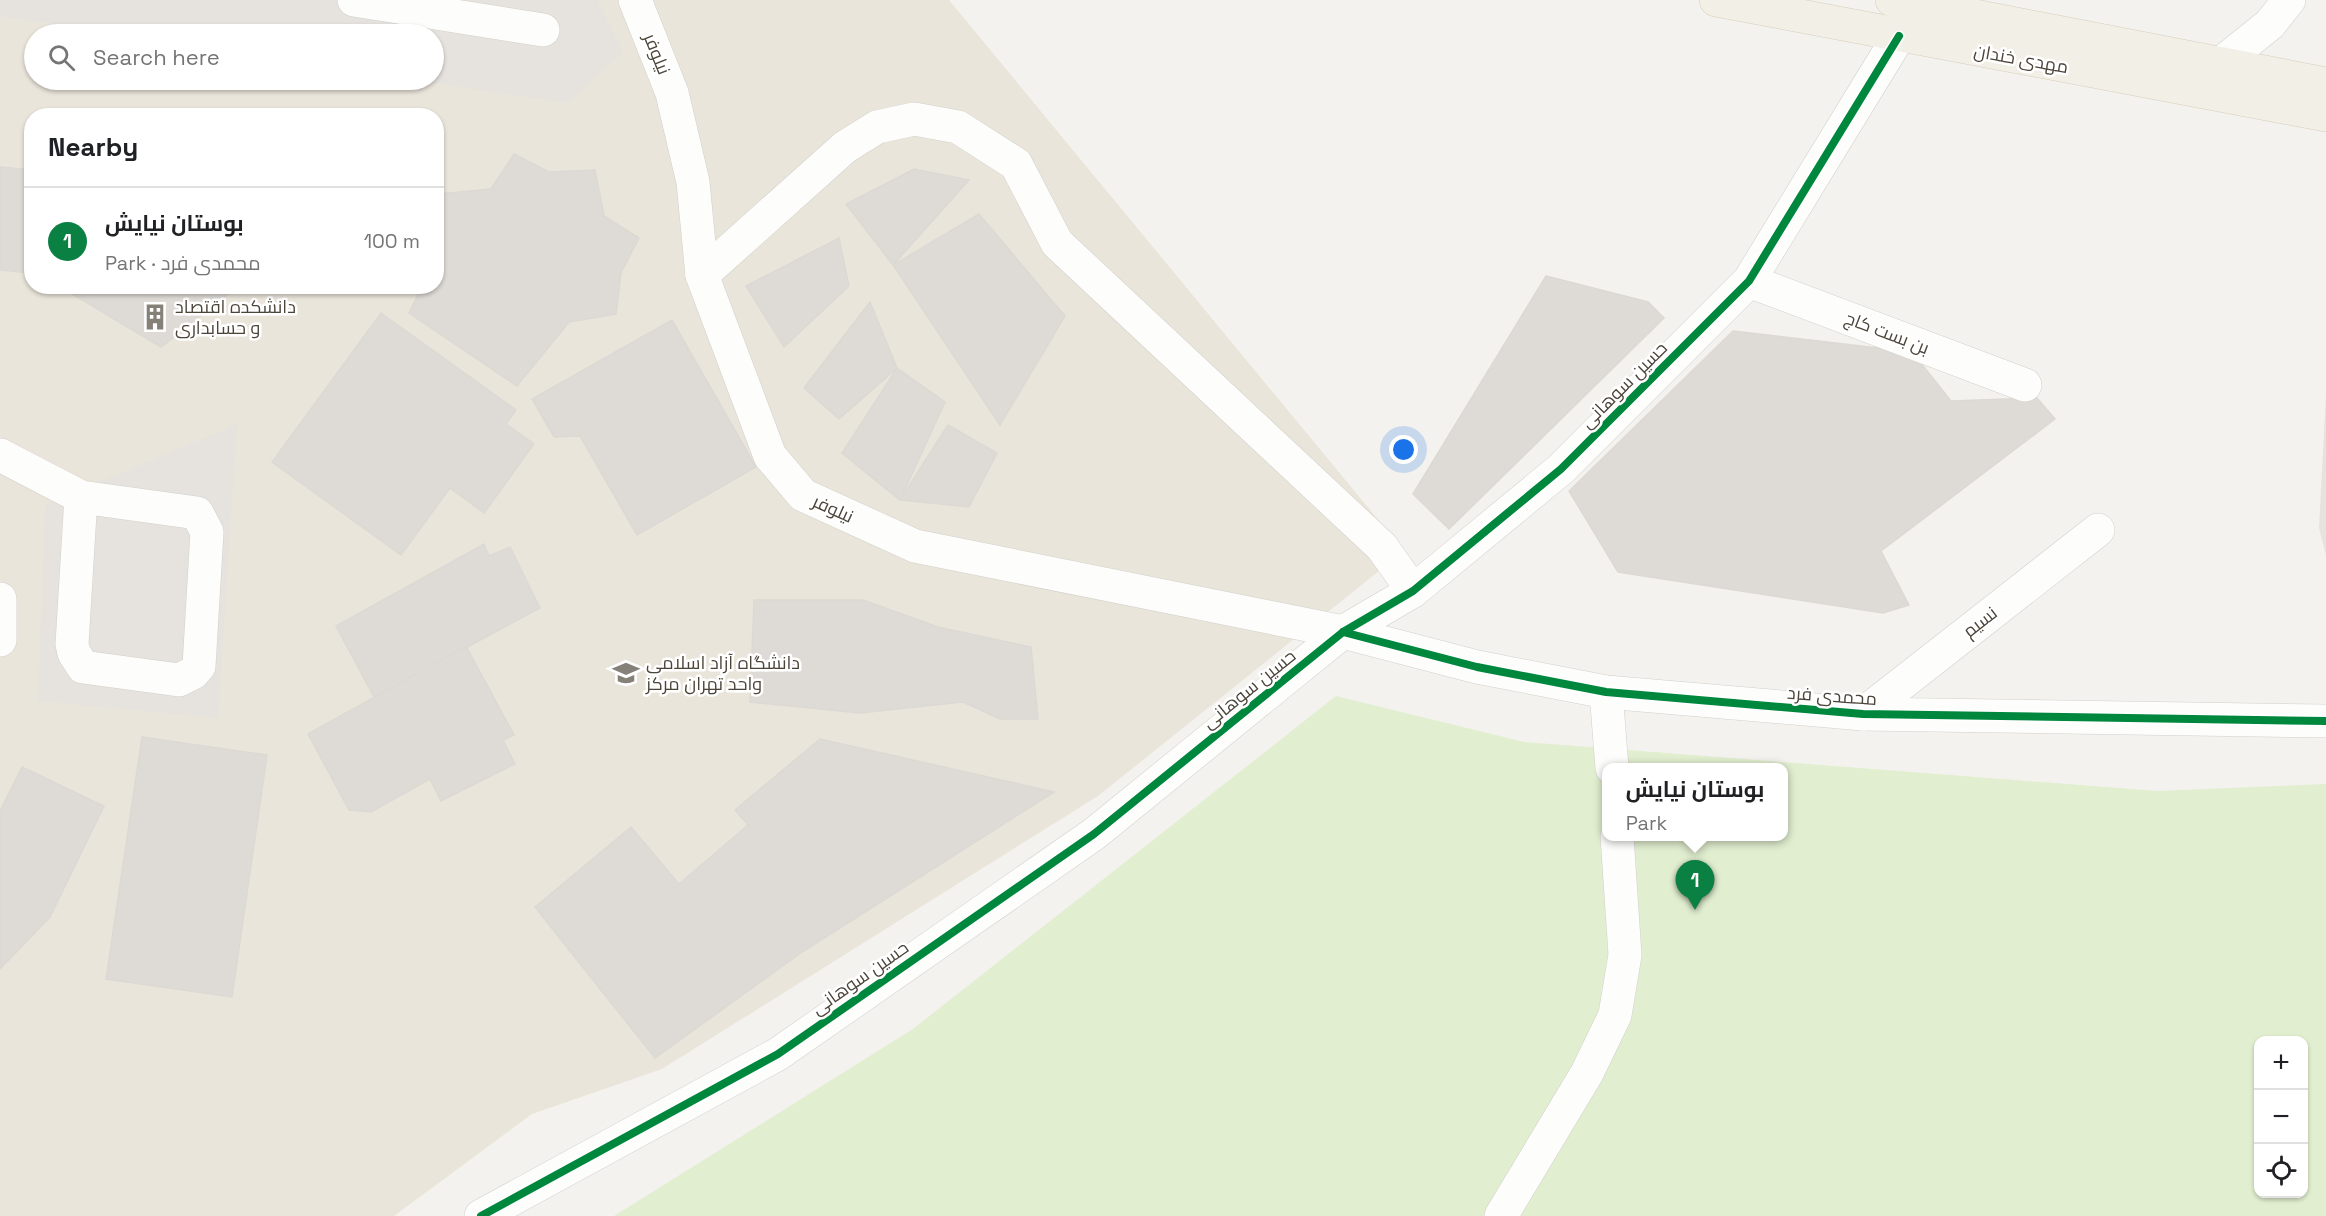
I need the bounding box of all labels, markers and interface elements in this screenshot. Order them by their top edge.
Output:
search box [24,24,444,90]
street label: نیلوفر [638,29,676,78]
street label: مهدی خندان [1972,39,2070,78]
icon: search [45,41,78,74]
text: Search here [93,43,220,71]
text: Nearby [48,130,138,164]
text: بوستان نیایش [105,209,244,237]
text: 1 [63,228,72,254]
text: 100 m [364,228,420,254]
text: Park · محمدی فرد [105,250,261,276]
place label: دانشکده اقتصاد و حسابداری [175,295,296,339]
building icon: دانشکده اقتصاد و حسابداری [140,302,170,332]
street label: بن بست کاج [1841,306,1933,360]
street label: حسین سوهانی [1575,336,1672,433]
your location [1389,435,1418,464]
street label: نیلوفر [808,489,857,528]
street label: نسیم [1958,601,2002,643]
street label: حسین سوهانی [1197,644,1300,733]
place label: دانشگاه آزاد اسلامی واحد تهران مرکز [645,651,800,695]
school or university icon: دانشگاه آزاد اسلامی واحد تهران مرکز [611,658,641,688]
street label: محمدی فرد [1786,681,1878,710]
popup [1602,763,1788,841]
text: بوستان نیایش [1626,775,1764,803]
text: Park [1626,810,1667,836]
pin: 1 [1676,860,1714,910]
street label: حسین سوهانی [807,936,913,1020]
map controls [2254,1036,2308,1198]
button: + [2254,1036,2308,1090]
button: − [2254,1090,2308,1144]
button: locate [2254,1144,2308,1198]

